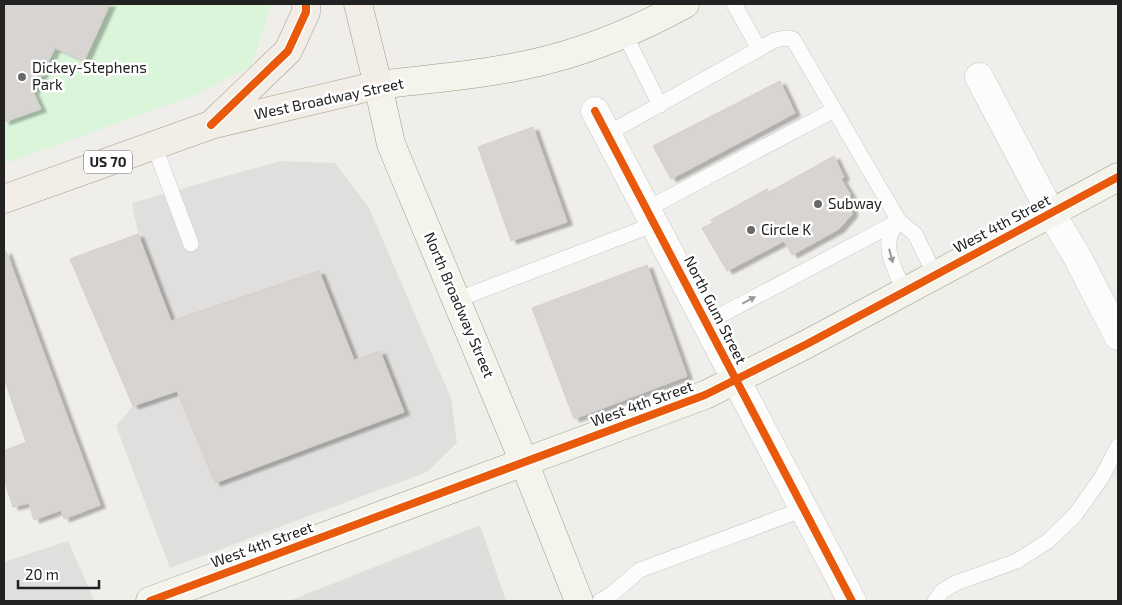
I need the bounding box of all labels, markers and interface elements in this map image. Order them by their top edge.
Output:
place label: Dickey-Stephens Park [32,58,147,93]
marker: Dickey-Stephens Park [16,71,28,83]
street label: West Broadway Street [252,73,405,123]
road number: US 70 [84,150,132,173]
street label: West 4th Street [950,190,1053,256]
place label: Subway [828,194,882,212]
marker: Subway [812,198,824,210]
place label: Circle K [761,220,811,238]
marker: Circle K [745,224,757,236]
street label: North Broadway Street [421,229,499,380]
one-way arrow [887,248,895,264]
street label: North Gum Street [681,252,751,367]
one-way arrow [742,296,756,305]
street label: West 4th Street [588,376,695,430]
street label: West 4th Street [208,517,315,571]
scale bar [18,558,99,590]
text: 20 m [25,565,59,583]

